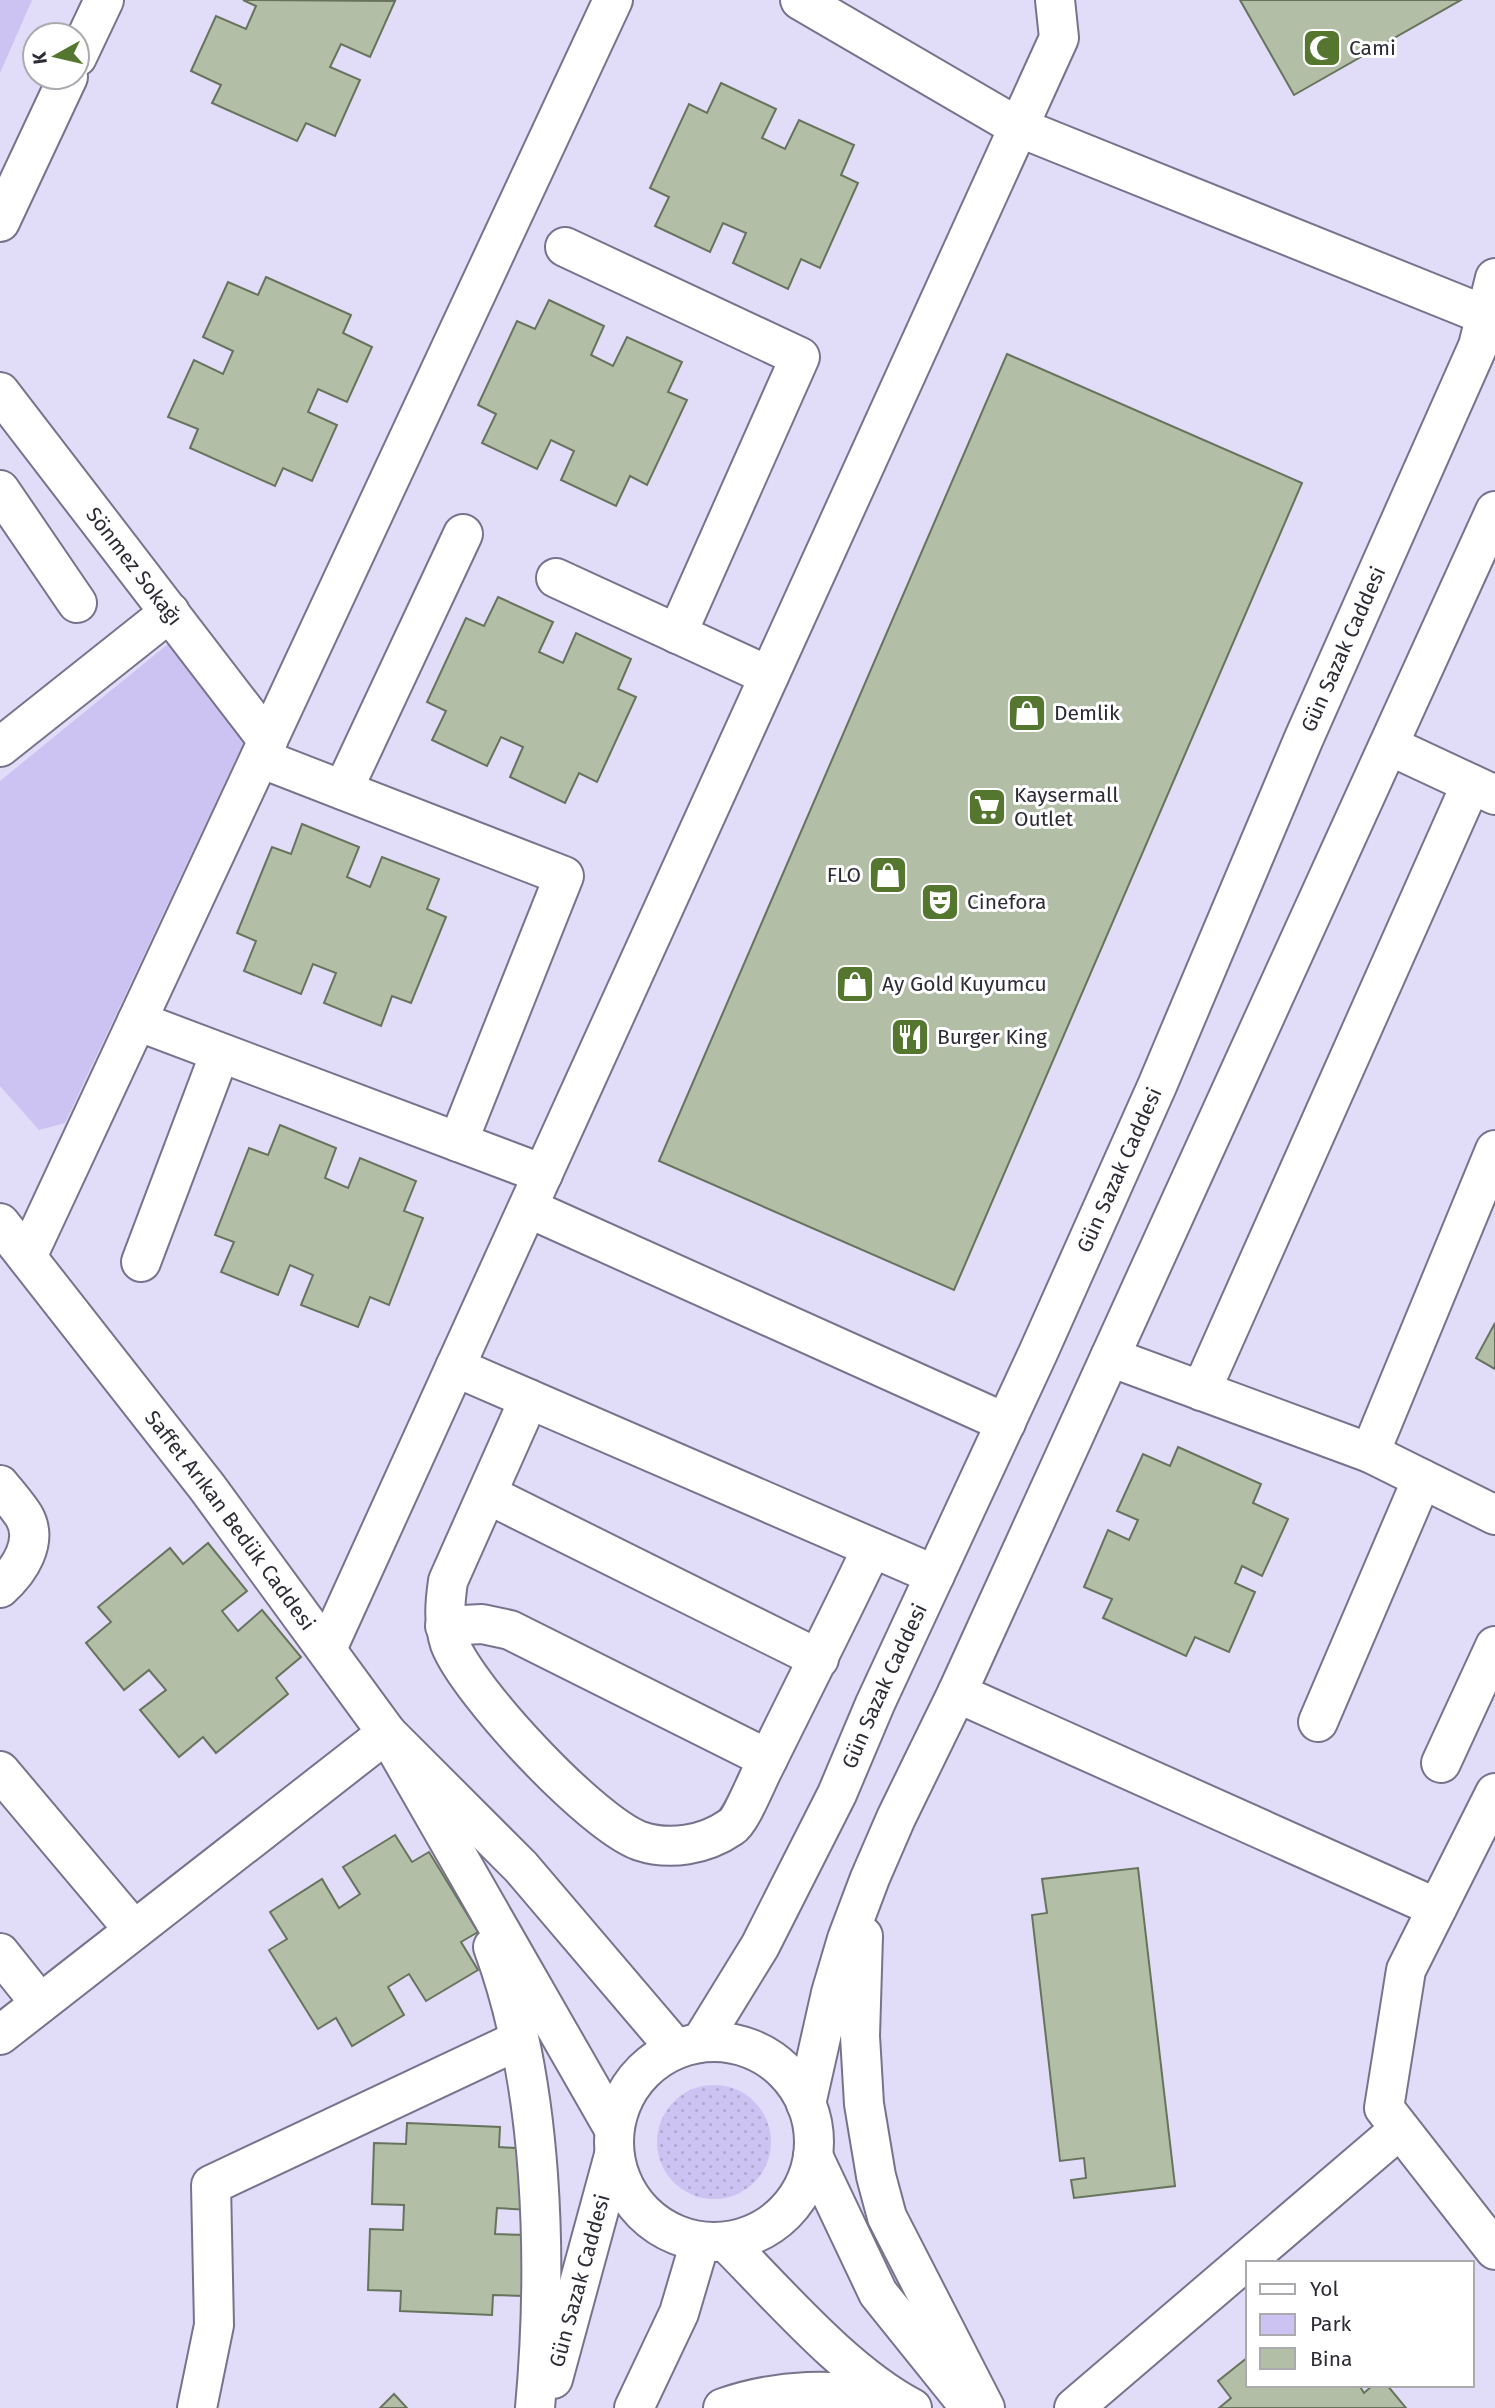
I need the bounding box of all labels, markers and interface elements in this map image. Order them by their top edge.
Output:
north arrow [21,21,91,91]
mosque icon: Cami [1301,27,1343,69]
place label: Cami [1349,35,1396,61]
text: K [27,50,52,66]
street label: Sönmez Sokağı [80,502,188,631]
street label: Gün Sazak Caddesi [1295,562,1391,736]
shop icon: Demlik [1006,692,1048,734]
place label: Demlik [1054,700,1120,726]
place label: Kaysermall Outlet [1014,782,1118,832]
supermarket icon: Kaysermall Outlet [966,786,1008,828]
shop icon: FLO [867,854,909,896]
place label: FLO [827,862,861,888]
theatre icon: Cinefora [919,881,961,923]
place label: Cinefora [967,889,1046,915]
shop icon: Ay Gold Kuyumcu [834,963,876,1005]
place label: Ay Gold Kuyumcu [882,971,1047,997]
restaurant icon: Burger King [889,1016,931,1058]
place label: Burger King [937,1024,1047,1050]
street label: Gün Sazak Caddesi [1071,1083,1168,1257]
street label: Saffet Arıkan Bedük Caddesi [139,1405,321,1636]
street label: Gün Sazak Caddesi [836,1599,933,1773]
street label: Gün Sazak Caddesi [544,2191,616,2370]
legend [1246,2261,1474,2387]
text: Yol [1310,2276,1339,2302]
text: Park [1310,2311,1352,2337]
text: Bina [1310,2346,1352,2372]

